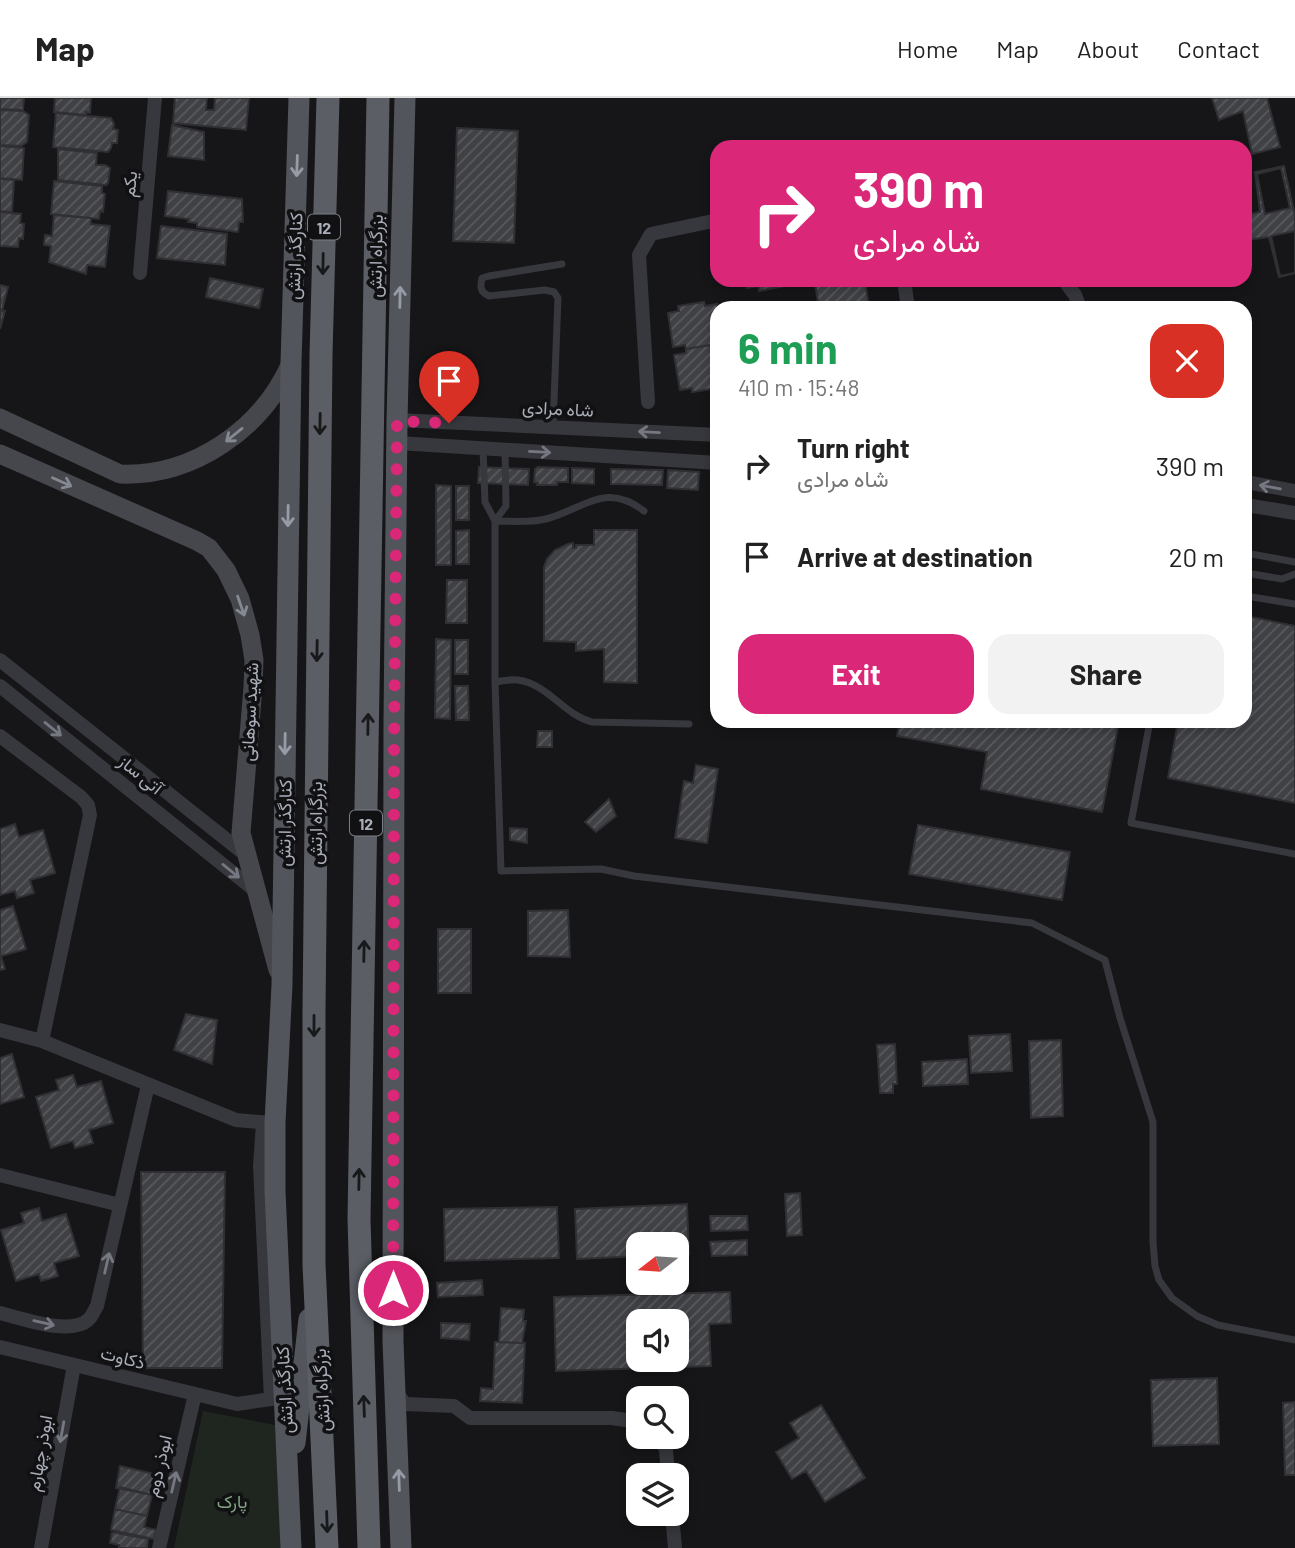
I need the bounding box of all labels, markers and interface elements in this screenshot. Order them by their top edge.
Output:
text: Map [35,28,95,68]
text: Home [897,34,958,63]
text: Map [996,34,1039,63]
text: About [1077,34,1139,63]
text: Contact [1177,34,1260,63]
one-way arrow [290,154,303,177]
text: 390 m [853,159,984,218]
icon: right [738,168,829,259]
street label: یکم [117,170,143,198]
street label: کنارگذر ارتش [281,212,308,300]
road number: 12 [308,214,340,239]
street label: بزرگراه ارتش [363,214,388,298]
text: شاه مرادی [853,220,980,258]
one-way arrow [317,252,330,275]
one-way arrow [393,286,407,309]
text: 6 min [738,322,838,372]
button: close [1150,324,1224,398]
pin [419,351,479,423]
icon: arrive [430,362,468,400]
text: 410 m · 15:48 [738,373,860,401]
street label: شاه مرادی [522,395,594,422]
one-way arrow [313,412,327,435]
one-way arrow [638,425,661,438]
one-way arrow [225,427,243,442]
text: Turn right [797,432,910,463]
one-way arrow [528,446,551,459]
icon: right [738,447,776,485]
text: 390 m [1156,450,1224,481]
text: شاه مرادی [797,464,889,492]
one-way arrow [51,476,72,489]
one-way arrow [1260,480,1282,493]
one-way arrow [282,504,295,527]
icon: arrive [738,538,776,576]
text: Arrive at destination [797,541,1033,572]
text: 20 m [1169,541,1224,572]
one-way arrow [236,594,248,616]
button: Exit [738,634,974,714]
button: Share [988,634,1224,714]
one-way arrow [310,639,324,662]
street label: شهید سوهانی [235,662,264,762]
one-way arrow [362,713,375,736]
one-way arrow [44,721,62,736]
one-way arrow [278,732,292,755]
street label: آتی ساز [113,749,169,800]
street label: کنارگذر ارتش [272,779,297,867]
street label: بزرگراه ارتش [304,781,327,865]
road number: 12 [350,810,382,836]
one-way arrow [221,863,239,879]
one-way arrow [357,940,371,963]
one-way arrow [307,1014,321,1037]
one-way arrow [353,1168,366,1191]
north arrow [626,1232,690,1295]
map controls [626,1232,689,1526]
one-way arrow [100,1252,114,1275]
position arrow [356,1253,430,1327]
button: sound [626,1309,689,1372]
one-way arrow [33,1317,55,1330]
street label: ذکاوت [98,1341,147,1374]
street label: کنارگذر ارتش [271,1346,298,1434]
street label: بزرگراه ارتش [308,1348,335,1432]
button: search [626,1386,689,1449]
one-way arrow [358,1395,371,1418]
street label: ابوذر چهارم [21,1413,58,1493]
one-way arrow [55,1420,68,1443]
street label: ابوذر دوم [140,1433,178,1500]
button: layers [626,1463,689,1526]
one-way arrow [392,1469,405,1492]
one-way arrow [169,1471,182,1493]
park label: پارک [217,1490,247,1514]
one-way arrow [320,1511,333,1534]

